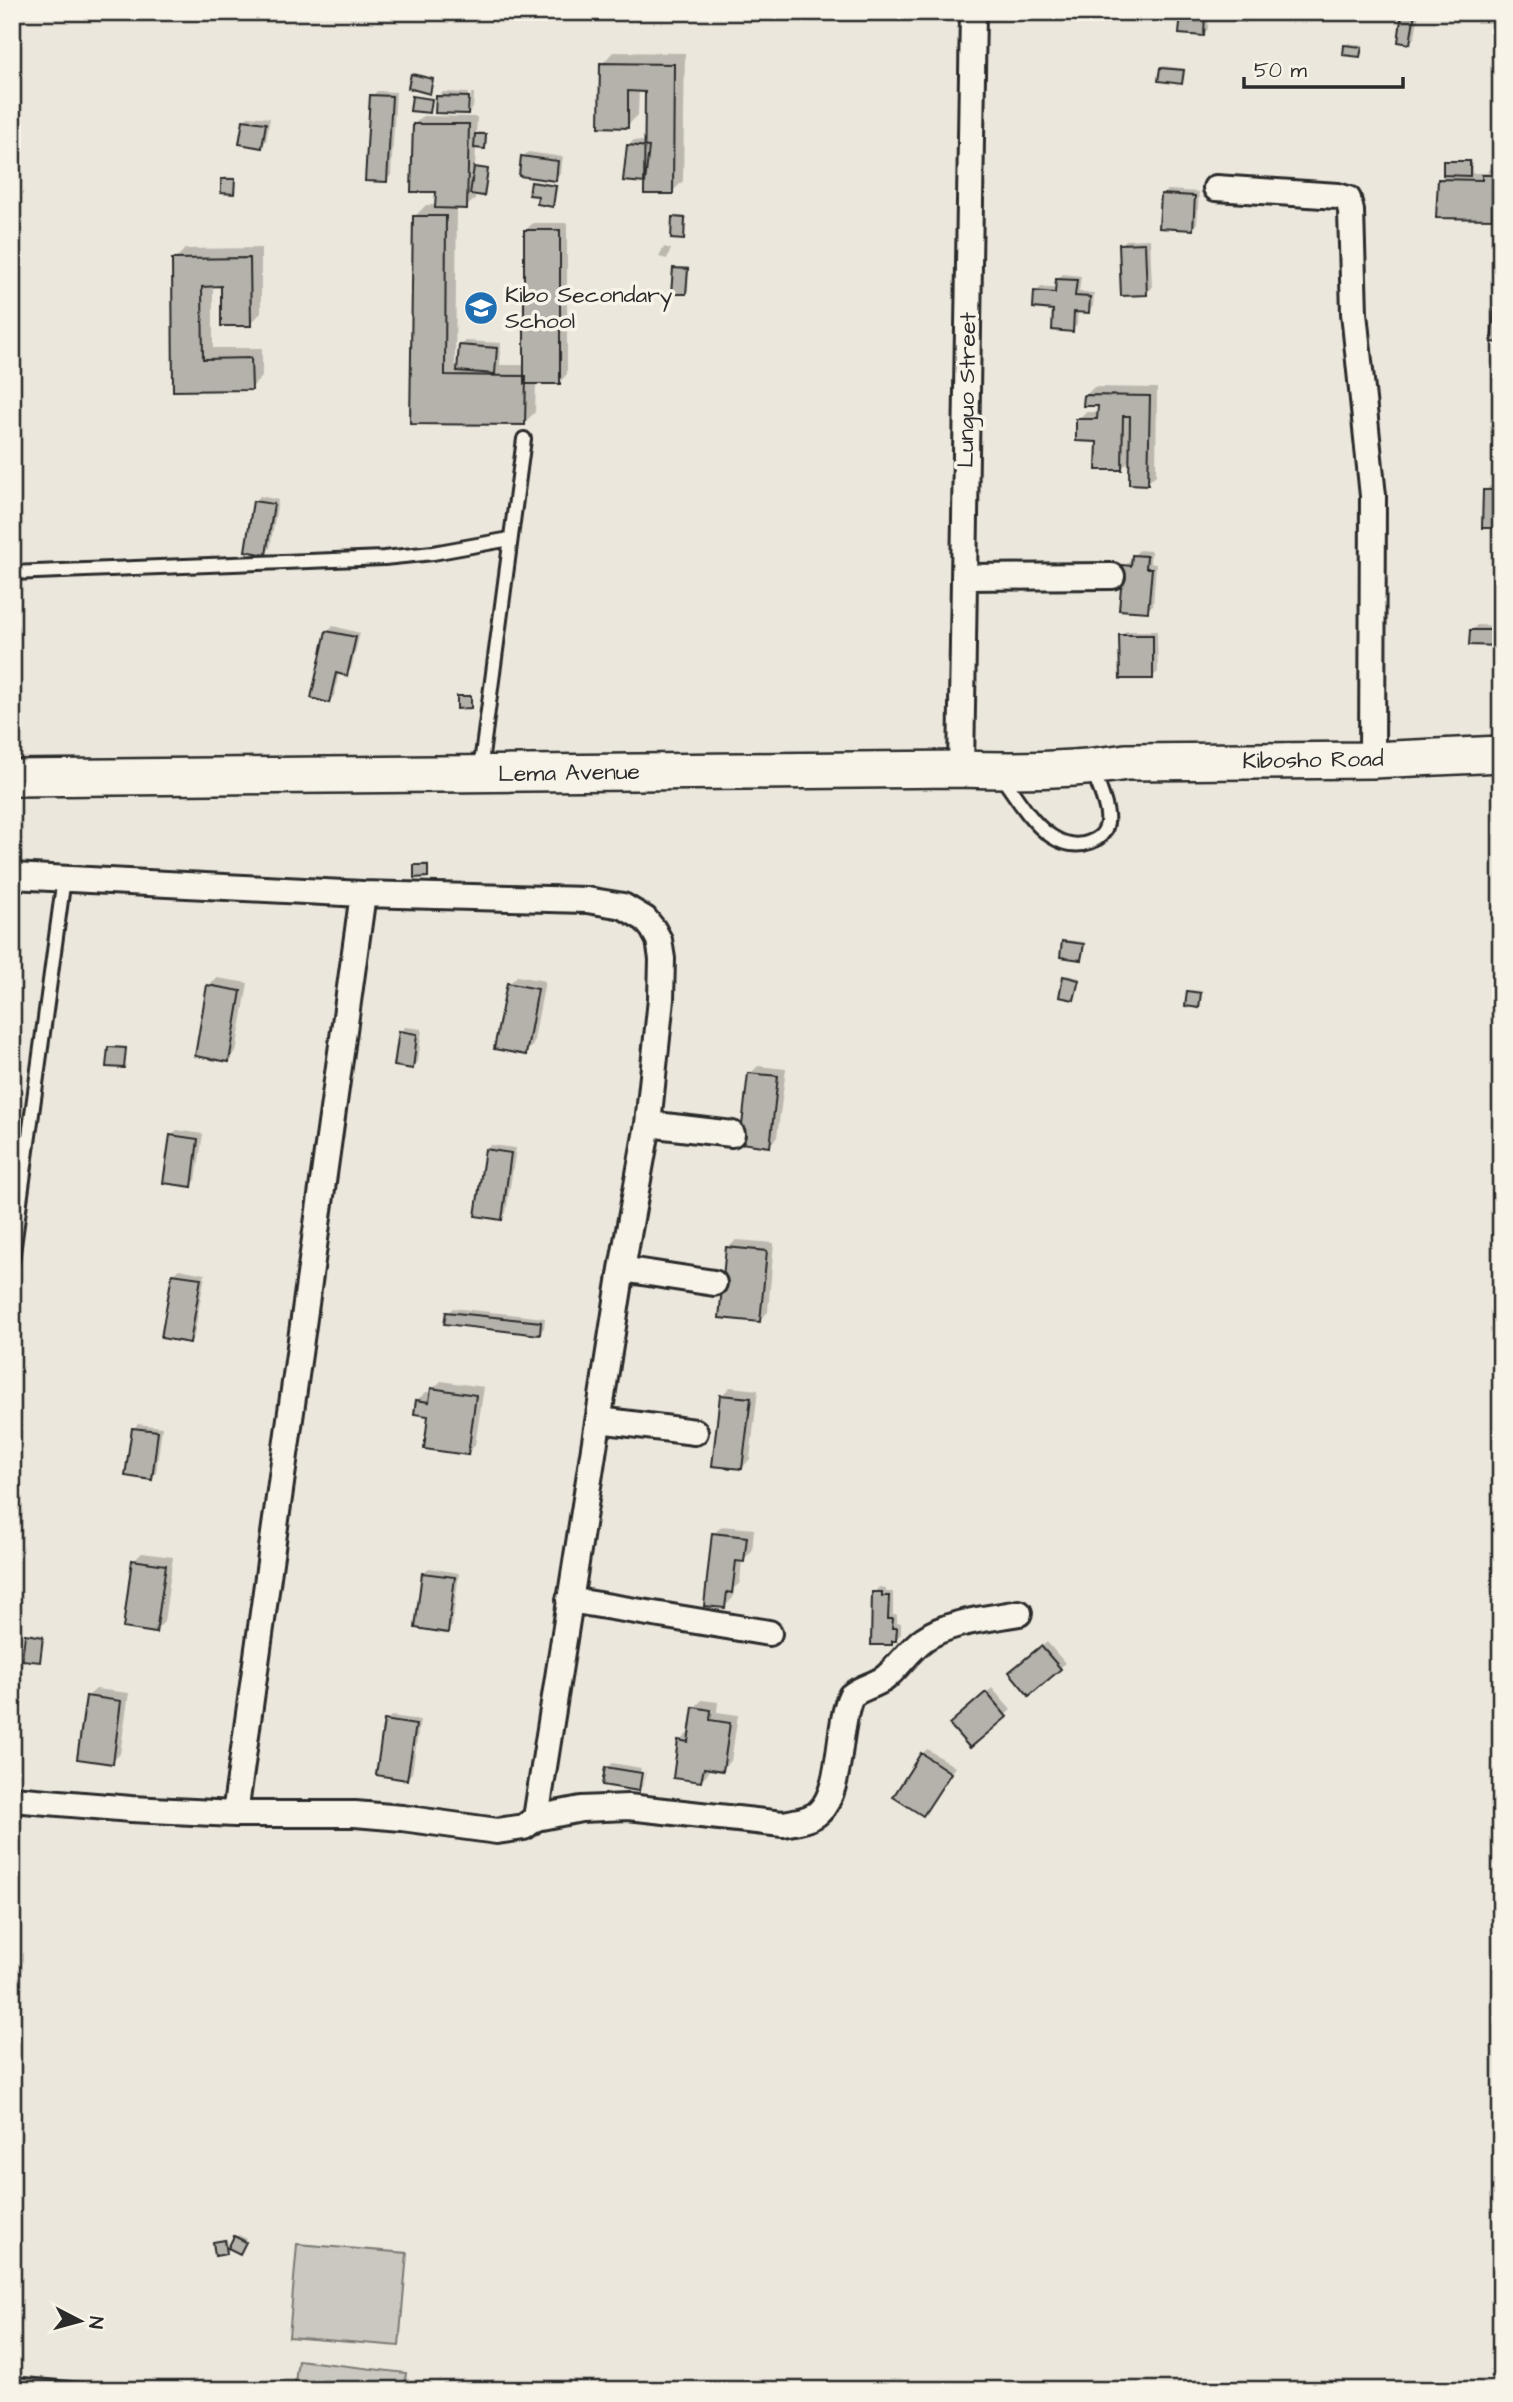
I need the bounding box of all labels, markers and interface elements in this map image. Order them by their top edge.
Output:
scale bar [1244,46,1403,90]
text: 50 m [1254,56,1308,85]
place label: Kibo Secondary School [505,279,673,337]
school or university icon: Kibo Secondary School [462,289,500,327]
street label: Lunguo Street [950,311,985,468]
street label: Kibosho Road [1242,743,1384,777]
street label: Lema Avenue [498,756,640,790]
north arrow [46,2286,116,2356]
text: N [81,2315,109,2330]

